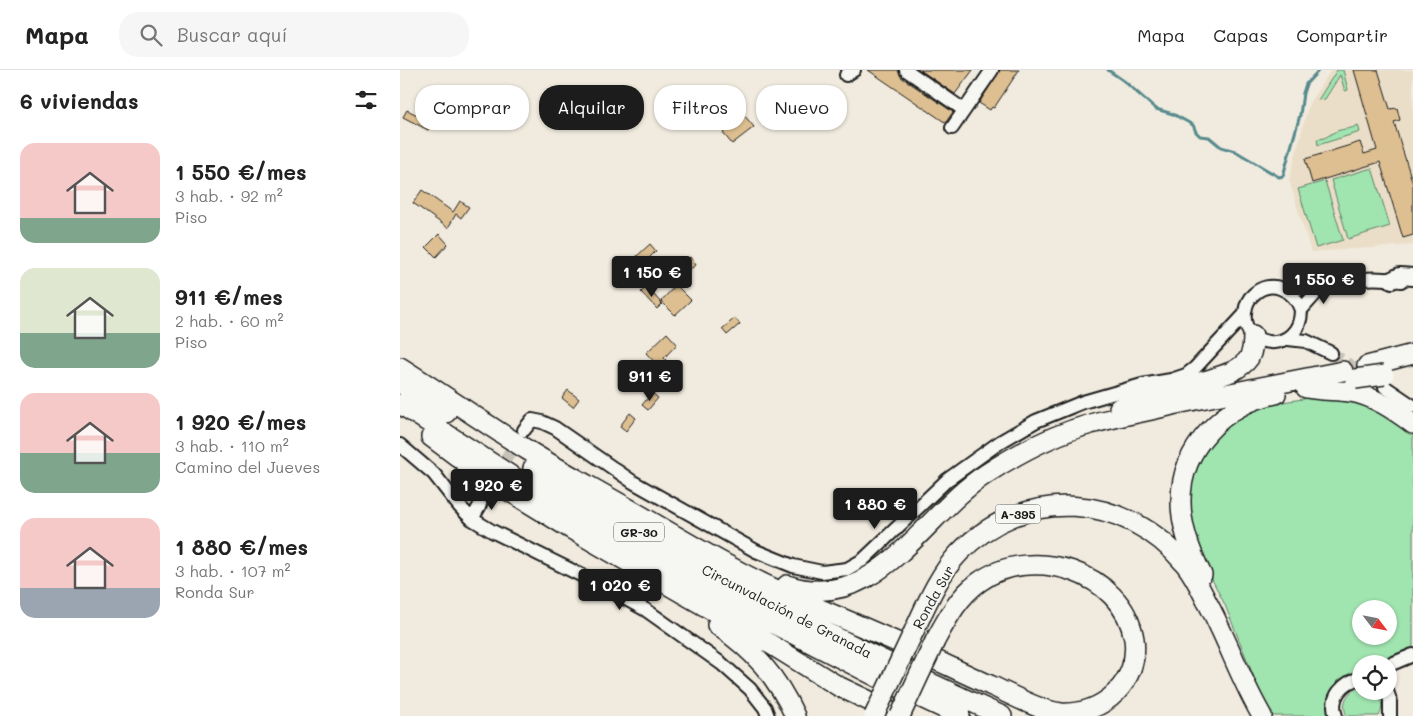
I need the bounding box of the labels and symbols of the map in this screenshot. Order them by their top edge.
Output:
pin: 1 150 € [606,256,698,298]
pin: 1 550 € [1278,262,1370,305]
pin: 911 € [615,360,685,402]
pin: 1 920 € [446,468,538,511]
pin: 1 880 € [829,488,921,530]
road number: A-395 [996,504,1040,524]
road number: GR-30 [614,522,664,542]
street label: Circunvalación de Granada [699,560,875,662]
street label: Ronda Sur [908,562,958,632]
pin: 1 020 € [574,568,666,611]
north arrow [1352,600,1398,645]

